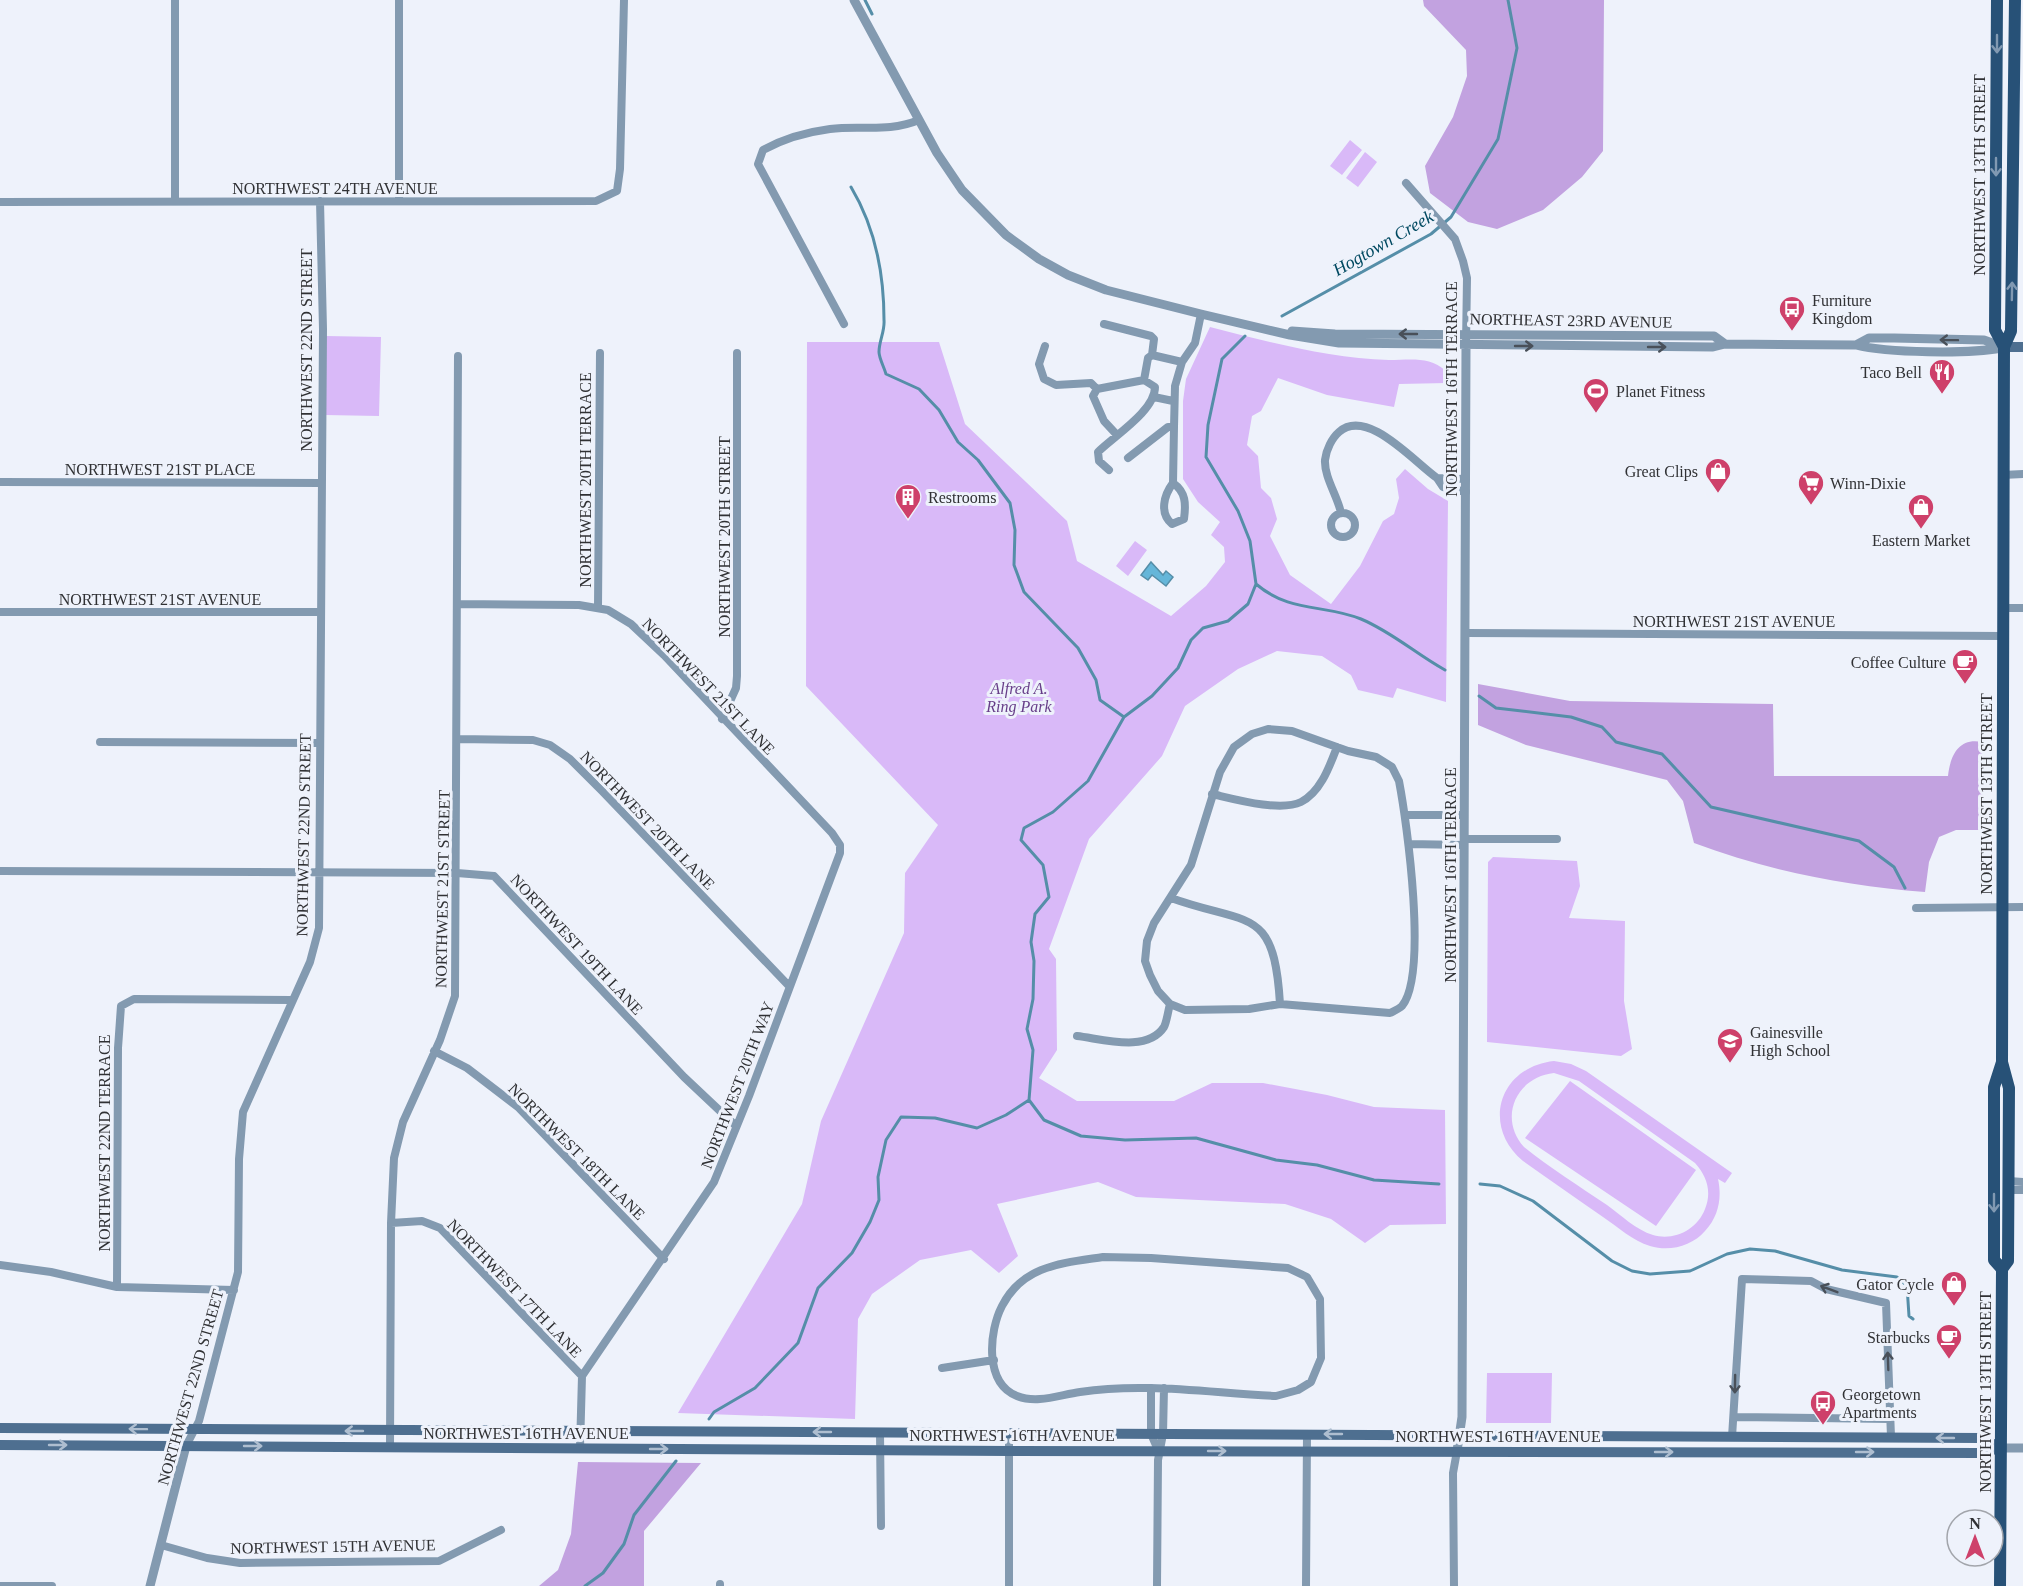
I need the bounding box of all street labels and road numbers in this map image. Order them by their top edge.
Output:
street label: NORTHWEST 13TH STREET [1971,74,1988,276]
street label: NORTHWEST 24TH AVENUE [232,180,438,197]
street label: NORTHWEST 22ND STREET [298,248,315,452]
street label: NORTHWEST 16TH TERRACE [1443,281,1460,497]
street label: NORTHEAST 23RD AVENUE [1469,310,1673,331]
street label: NORTHWEST 20TH TERRACE [577,372,594,588]
street label: NORTHWEST 20TH STREET [716,436,733,638]
street label: NORTHWEST 21ST PLACE [65,461,255,478]
street label: NORTHWEST 21ST AVENUE [59,591,261,608]
street label: NORTHWEST 21ST AVENUE [1633,613,1835,630]
street label: NORTHWEST 21ST LANE [639,615,778,758]
street label: NORTHWEST 13TH STREET [1978,693,1995,895]
street label: NORTHWEST 22ND STREET [293,733,314,937]
street label: NORTHWEST 20TH LANE [577,748,718,893]
street label: NORTHWEST 16TH TERRACE [1442,767,1459,983]
street label: NORTHWEST 21ST STREET [432,789,453,988]
street label: NORTHWEST 19TH LANE [507,871,646,1018]
street label: NORTHWEST 20TH WAY [698,999,777,1171]
street label: NORTHWEST 22ND TERRACE [96,1034,113,1252]
street label: NORTHWEST 18TH LANE [505,1080,648,1223]
street label: NORTHWEST 17TH LANE [444,1216,585,1361]
street label: NORTHWEST 22ND STREET [154,1287,227,1487]
street label: NORTHWEST 13TH STREET [1977,1291,1994,1493]
street label: NORTHWEST 16TH AVENUE [423,1425,629,1442]
street label: NORTHWEST 16TH AVENUE [909,1427,1115,1444]
street label: NORTHWEST 16TH AVENUE [1395,1428,1601,1445]
street label: NORTHWEST 15TH AVENUE [230,1536,436,1557]

